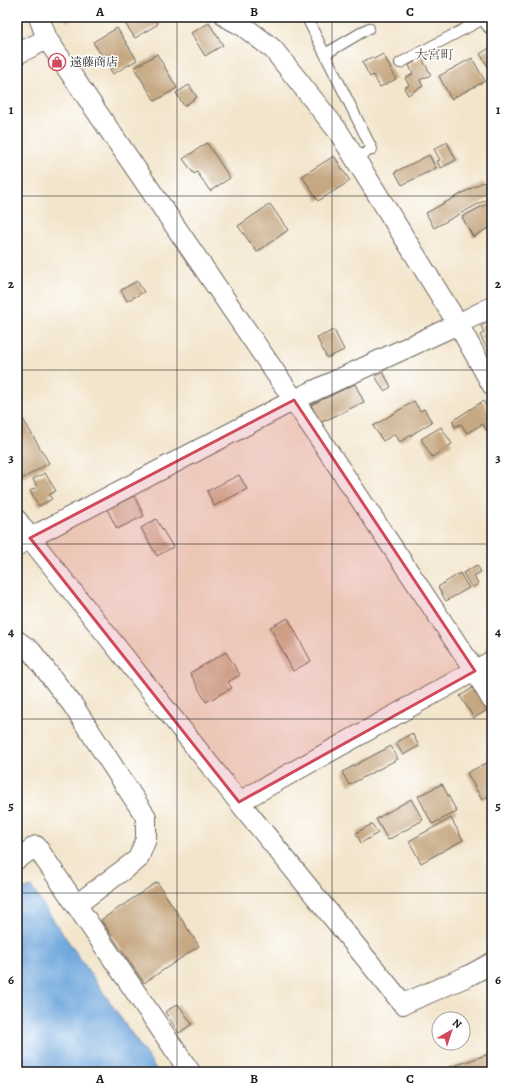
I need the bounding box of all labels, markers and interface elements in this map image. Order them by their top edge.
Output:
text: A [95,3,105,20]
text: B [250,3,258,20]
text: C [406,3,414,20]
district label: 大宮町 [414,46,454,63]
shop icon: 遠藤商店 [47,52,67,72]
place label: 遠藤商店 [70,54,118,70]
text: 1 [9,101,14,118]
text: 1 [496,101,501,118]
text: 2 [8,275,15,292]
text: 2 [495,275,502,292]
text: 3 [8,449,14,466]
text: 3 [495,449,501,466]
text: 4 [8,623,14,640]
text: 4 [495,623,501,640]
text: 5 [8,797,14,814]
text: 5 [495,797,501,814]
text: 6 [8,971,14,988]
text: 6 [495,971,501,988]
north arrow [431,1011,471,1051]
text: N [449,1015,465,1032]
text: A [95,1070,105,1087]
text: B [250,1070,258,1087]
text: C [406,1070,414,1087]

